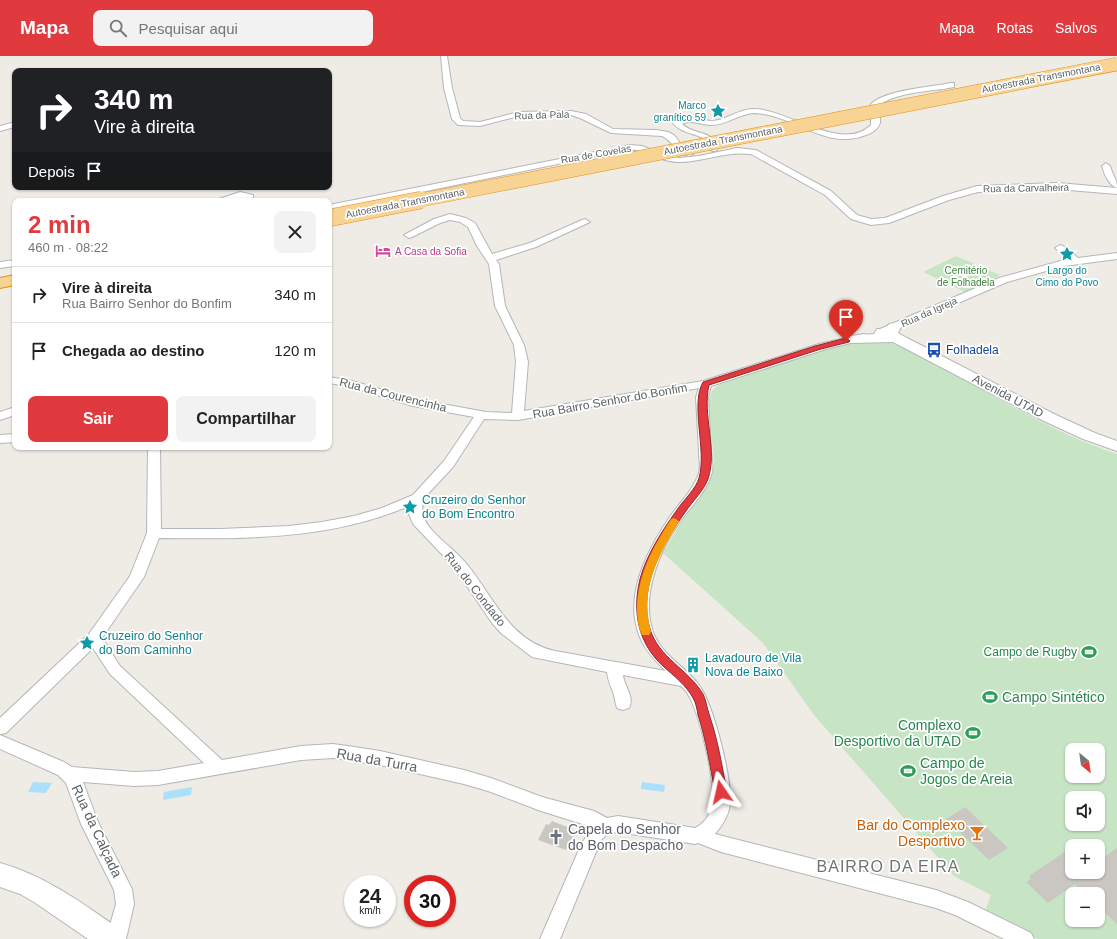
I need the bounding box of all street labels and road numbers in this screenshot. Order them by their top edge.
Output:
street label: Autoestrada Transmontana [981,61,1102,95]
street label: Rua da Pala [514,109,570,121]
street label: Autoestrada Transmontana [663,123,784,157]
street label: Rua de Covelas [560,142,632,166]
street label: Rua da Carvalheira [983,182,1070,194]
street label: Autoestrada Transmontana [345,186,466,220]
street label: Rua da Igreja [899,295,959,329]
street label: Avenida UTAD [970,371,1046,421]
street label: Rua da Courencinha [338,375,448,415]
street label: Rua Bairro Senhor do Bonfim [532,380,688,422]
street label: Rua do Condado [442,549,509,629]
street label: Rua da Turra [335,745,419,775]
street label: Rua da Calçada [69,782,126,880]

